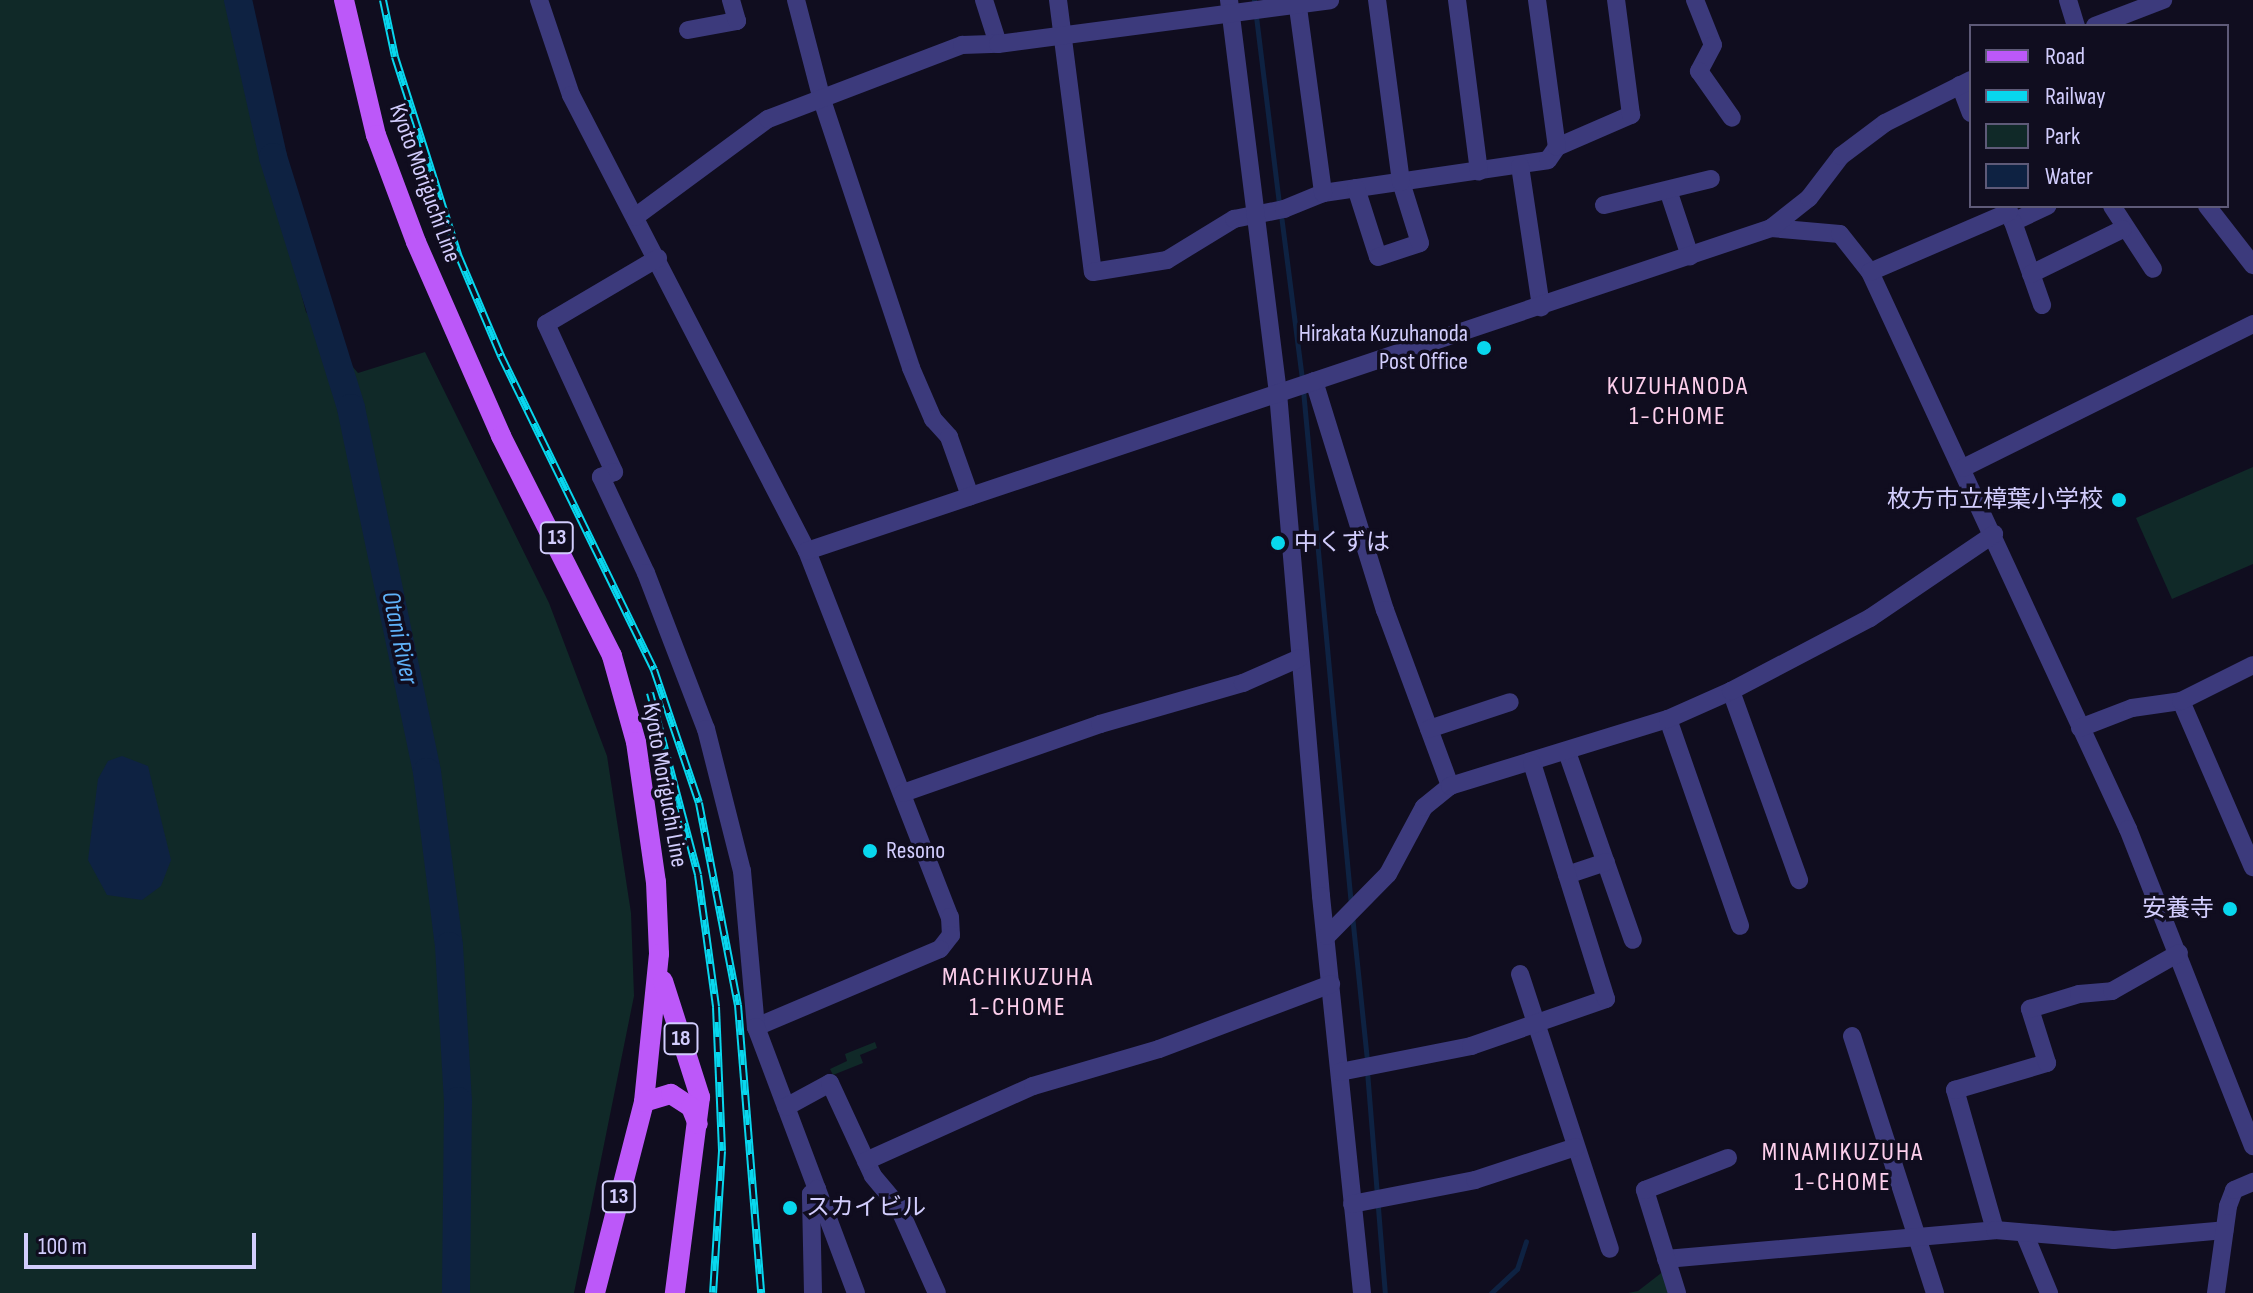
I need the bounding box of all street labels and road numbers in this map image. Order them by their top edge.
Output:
street label: Kyoto Moriguchi Line [383,100,467,266]
road number: 13 [539,520,575,556]
street label: Kyoto Moriguchi Line [636,700,694,870]
road number: 18 [663,1021,699,1057]
road number: 13 [601,1179,637,1215]

